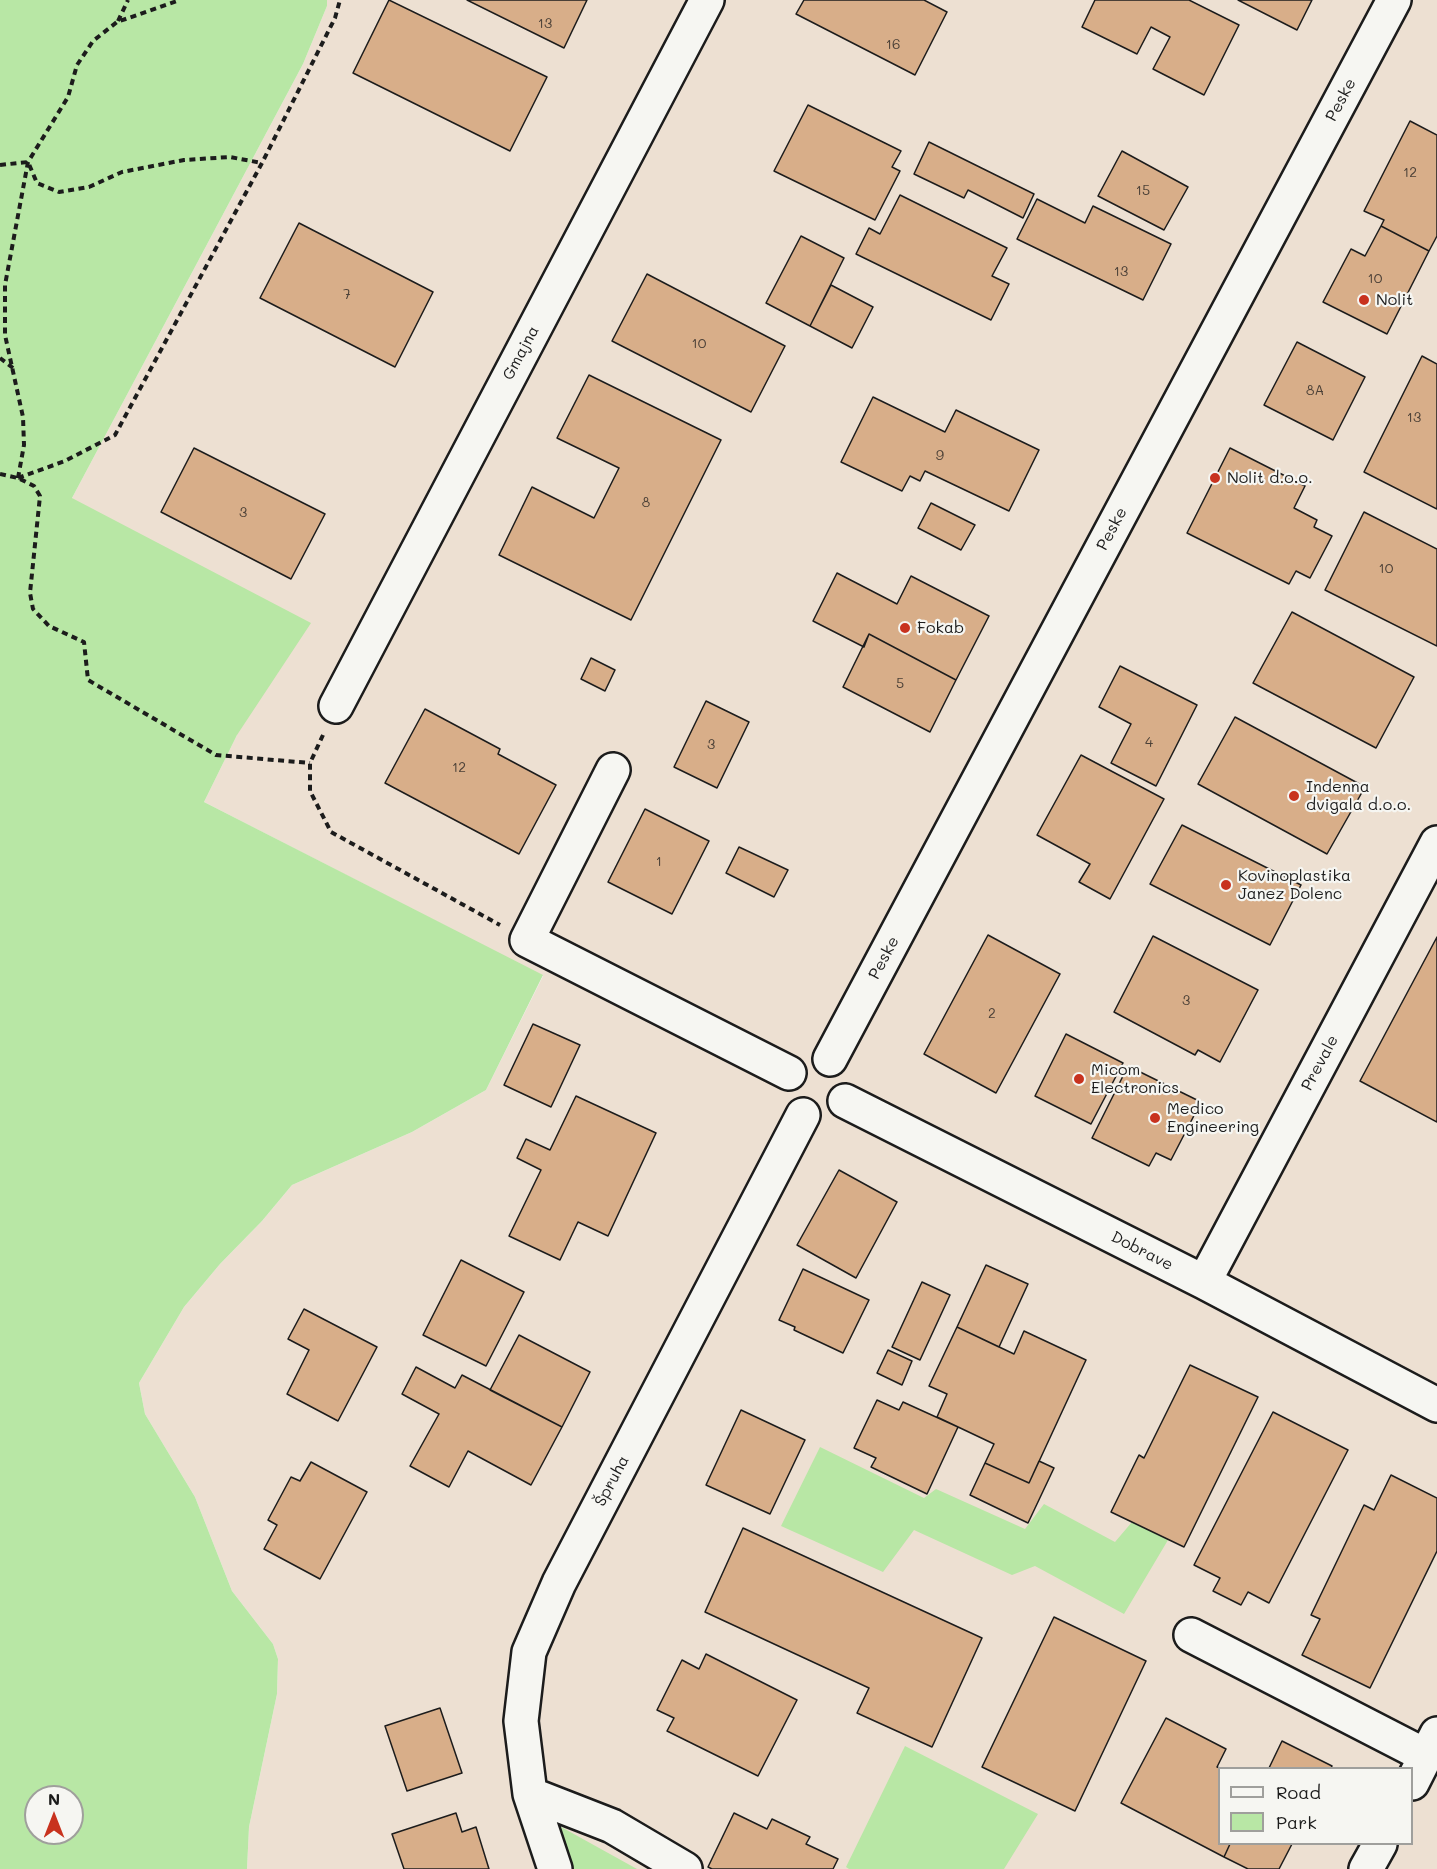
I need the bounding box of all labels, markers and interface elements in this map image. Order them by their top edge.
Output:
house number: 13 [538,16,552,32]
house number: 16 [886,37,900,53]
street label: Peske [1322,75,1360,125]
house number: 12 [1403,165,1417,181]
house number: 15 [1136,183,1150,199]
house number: 13 [1114,264,1128,280]
house number: 10 [1368,271,1382,287]
house number: 7 [343,287,351,303]
place label: Nolit [1376,290,1413,310]
marker: Nolit [1357,293,1371,307]
street label: Gmajna [499,323,543,383]
house number: 10 [692,336,706,352]
house number: 8A [1306,383,1324,399]
house number: 13 [1407,410,1421,426]
house number: 9 [936,448,944,464]
place label: Nolit d.o.o. [1227,468,1313,488]
marker: Nolit d.o.o. [1208,471,1222,485]
house number: 8 [642,495,650,511]
street label: Peske [1093,504,1131,554]
house number: 3 [239,505,247,521]
house number: 10 [1379,561,1393,577]
place label: Fokab [917,618,964,638]
marker: Fokab [898,621,912,635]
house number: 5 [896,676,904,692]
house number: 4 [1145,735,1153,751]
house number: 3 [707,737,715,753]
house number: 12 [452,760,466,776]
place label: Indenna dvigala d.o.o. [1306,777,1411,815]
marker: Indenna dvigala d.o.o. [1287,789,1301,803]
house number: 1 [656,854,662,870]
place label: Kovinoplastika Janez Dolenc [1238,866,1351,904]
marker: Kovinoplastika Janez Dolenc [1219,878,1233,892]
street label: Peske [865,933,903,983]
house number: 3 [1182,993,1190,1009]
house number: 2 [988,1006,996,1022]
street label: Prevale [1297,1032,1343,1094]
place label: Micom Electronics [1091,1060,1179,1098]
marker: Micom Electronics [1072,1072,1086,1086]
place label: Medico Engineering [1167,1099,1259,1137]
marker: Medico Engineering [1148,1111,1162,1125]
street label: Dobrave [1108,1227,1176,1275]
street label: Špruha [591,1452,633,1510]
legend [1218,1767,1413,1845]
text: Road [1276,1780,1321,1804]
north arrow [24,1785,84,1845]
text: N [48,1788,60,1809]
text: Park [1276,1810,1317,1834]

